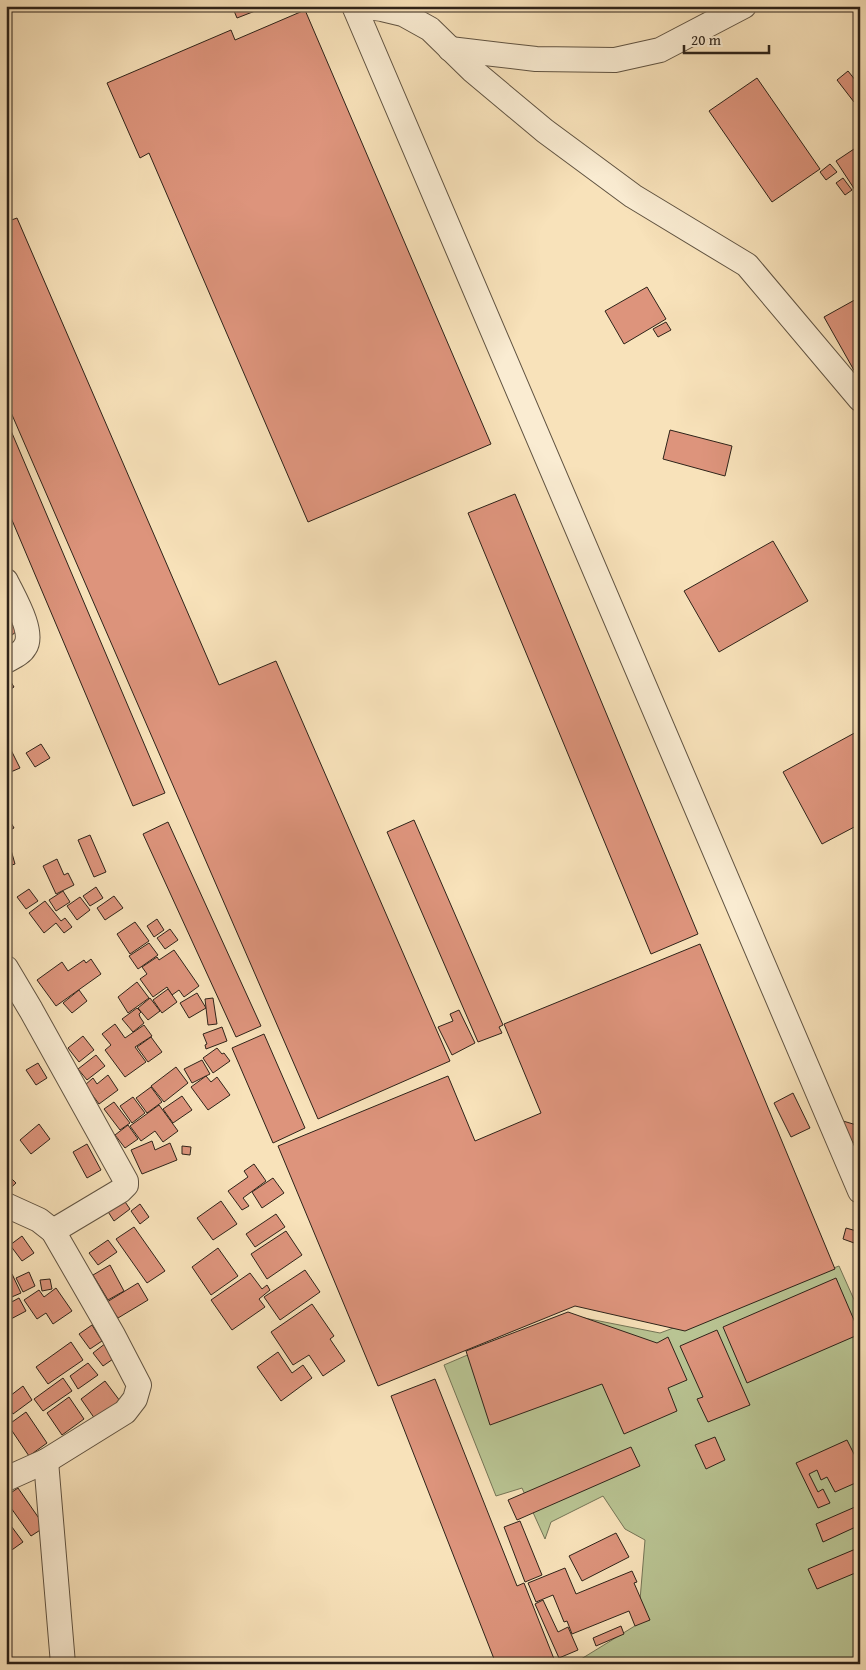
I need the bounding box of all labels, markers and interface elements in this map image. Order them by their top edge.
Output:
scale bar [684,22,768,54]
text: 20 m [691,29,722,50]

